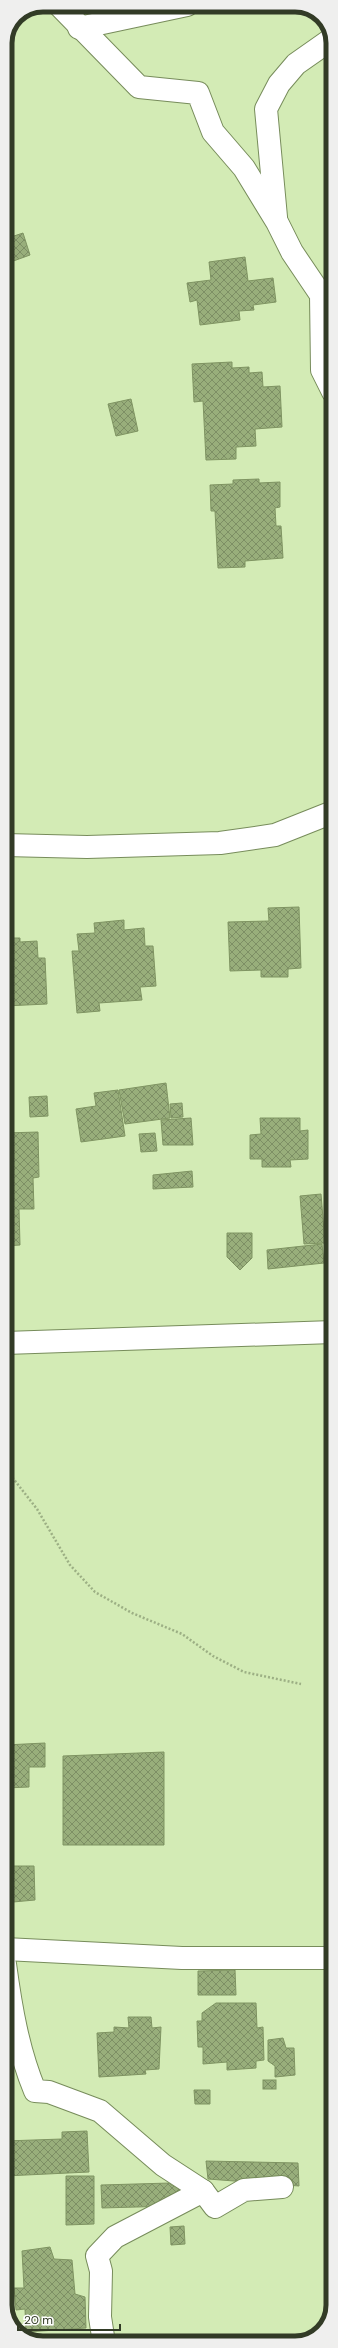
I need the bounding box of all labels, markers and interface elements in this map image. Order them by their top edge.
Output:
scale bar [18,2306,120,2332]
text: 20 m [24,2312,53,2328]

